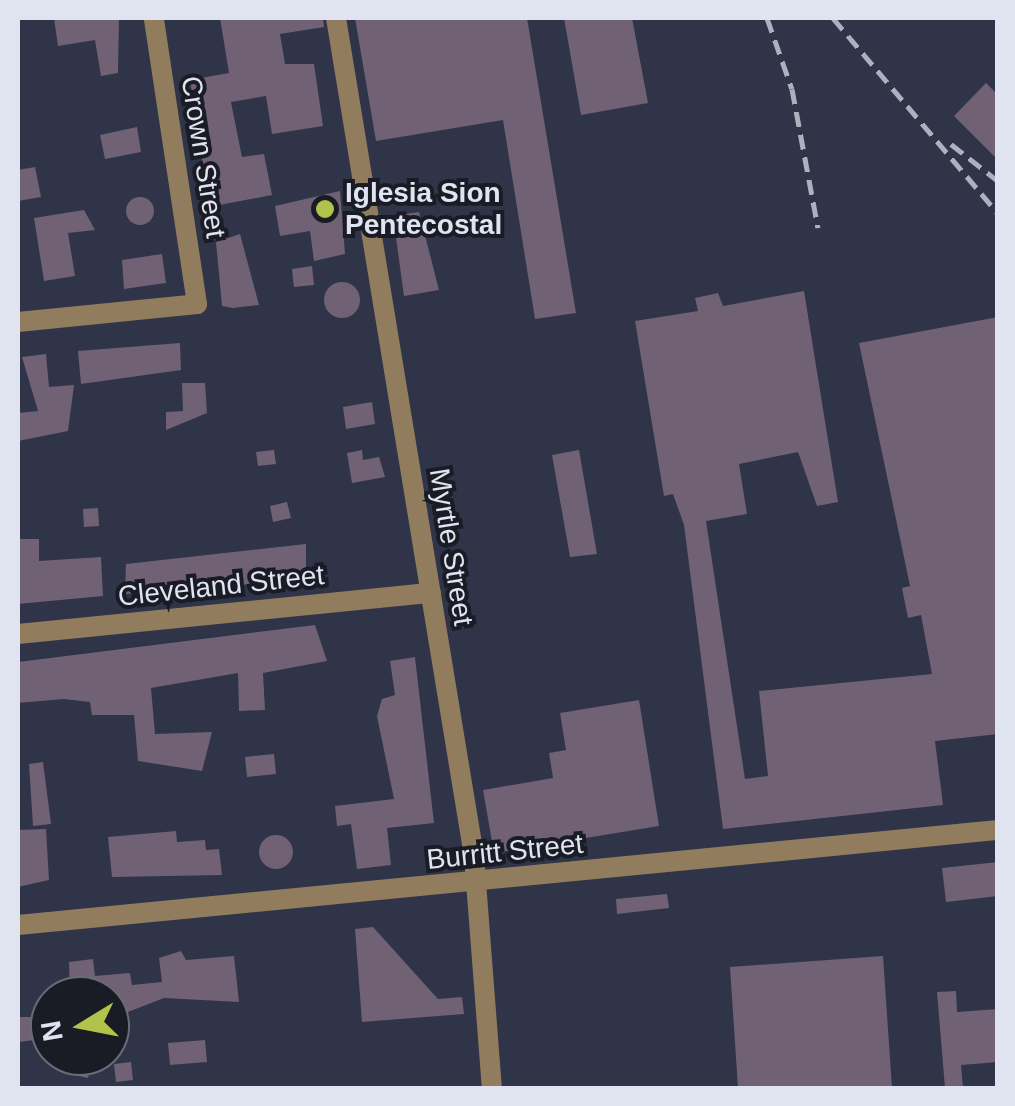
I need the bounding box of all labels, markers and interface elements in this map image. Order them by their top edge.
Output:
street label: Crown Street [174,74,232,240]
place label: Iglesia Sion Pentecostal [345,176,502,242]
marker: Iglesia Sion Pentecostal [314,198,336,220]
street label: Myrtle Street [422,466,480,628]
street label: Cleveland Street [116,558,326,614]
street label: Burritt Street [425,827,585,877]
north arrow [30,976,130,1076]
text: N [35,1018,69,1044]

